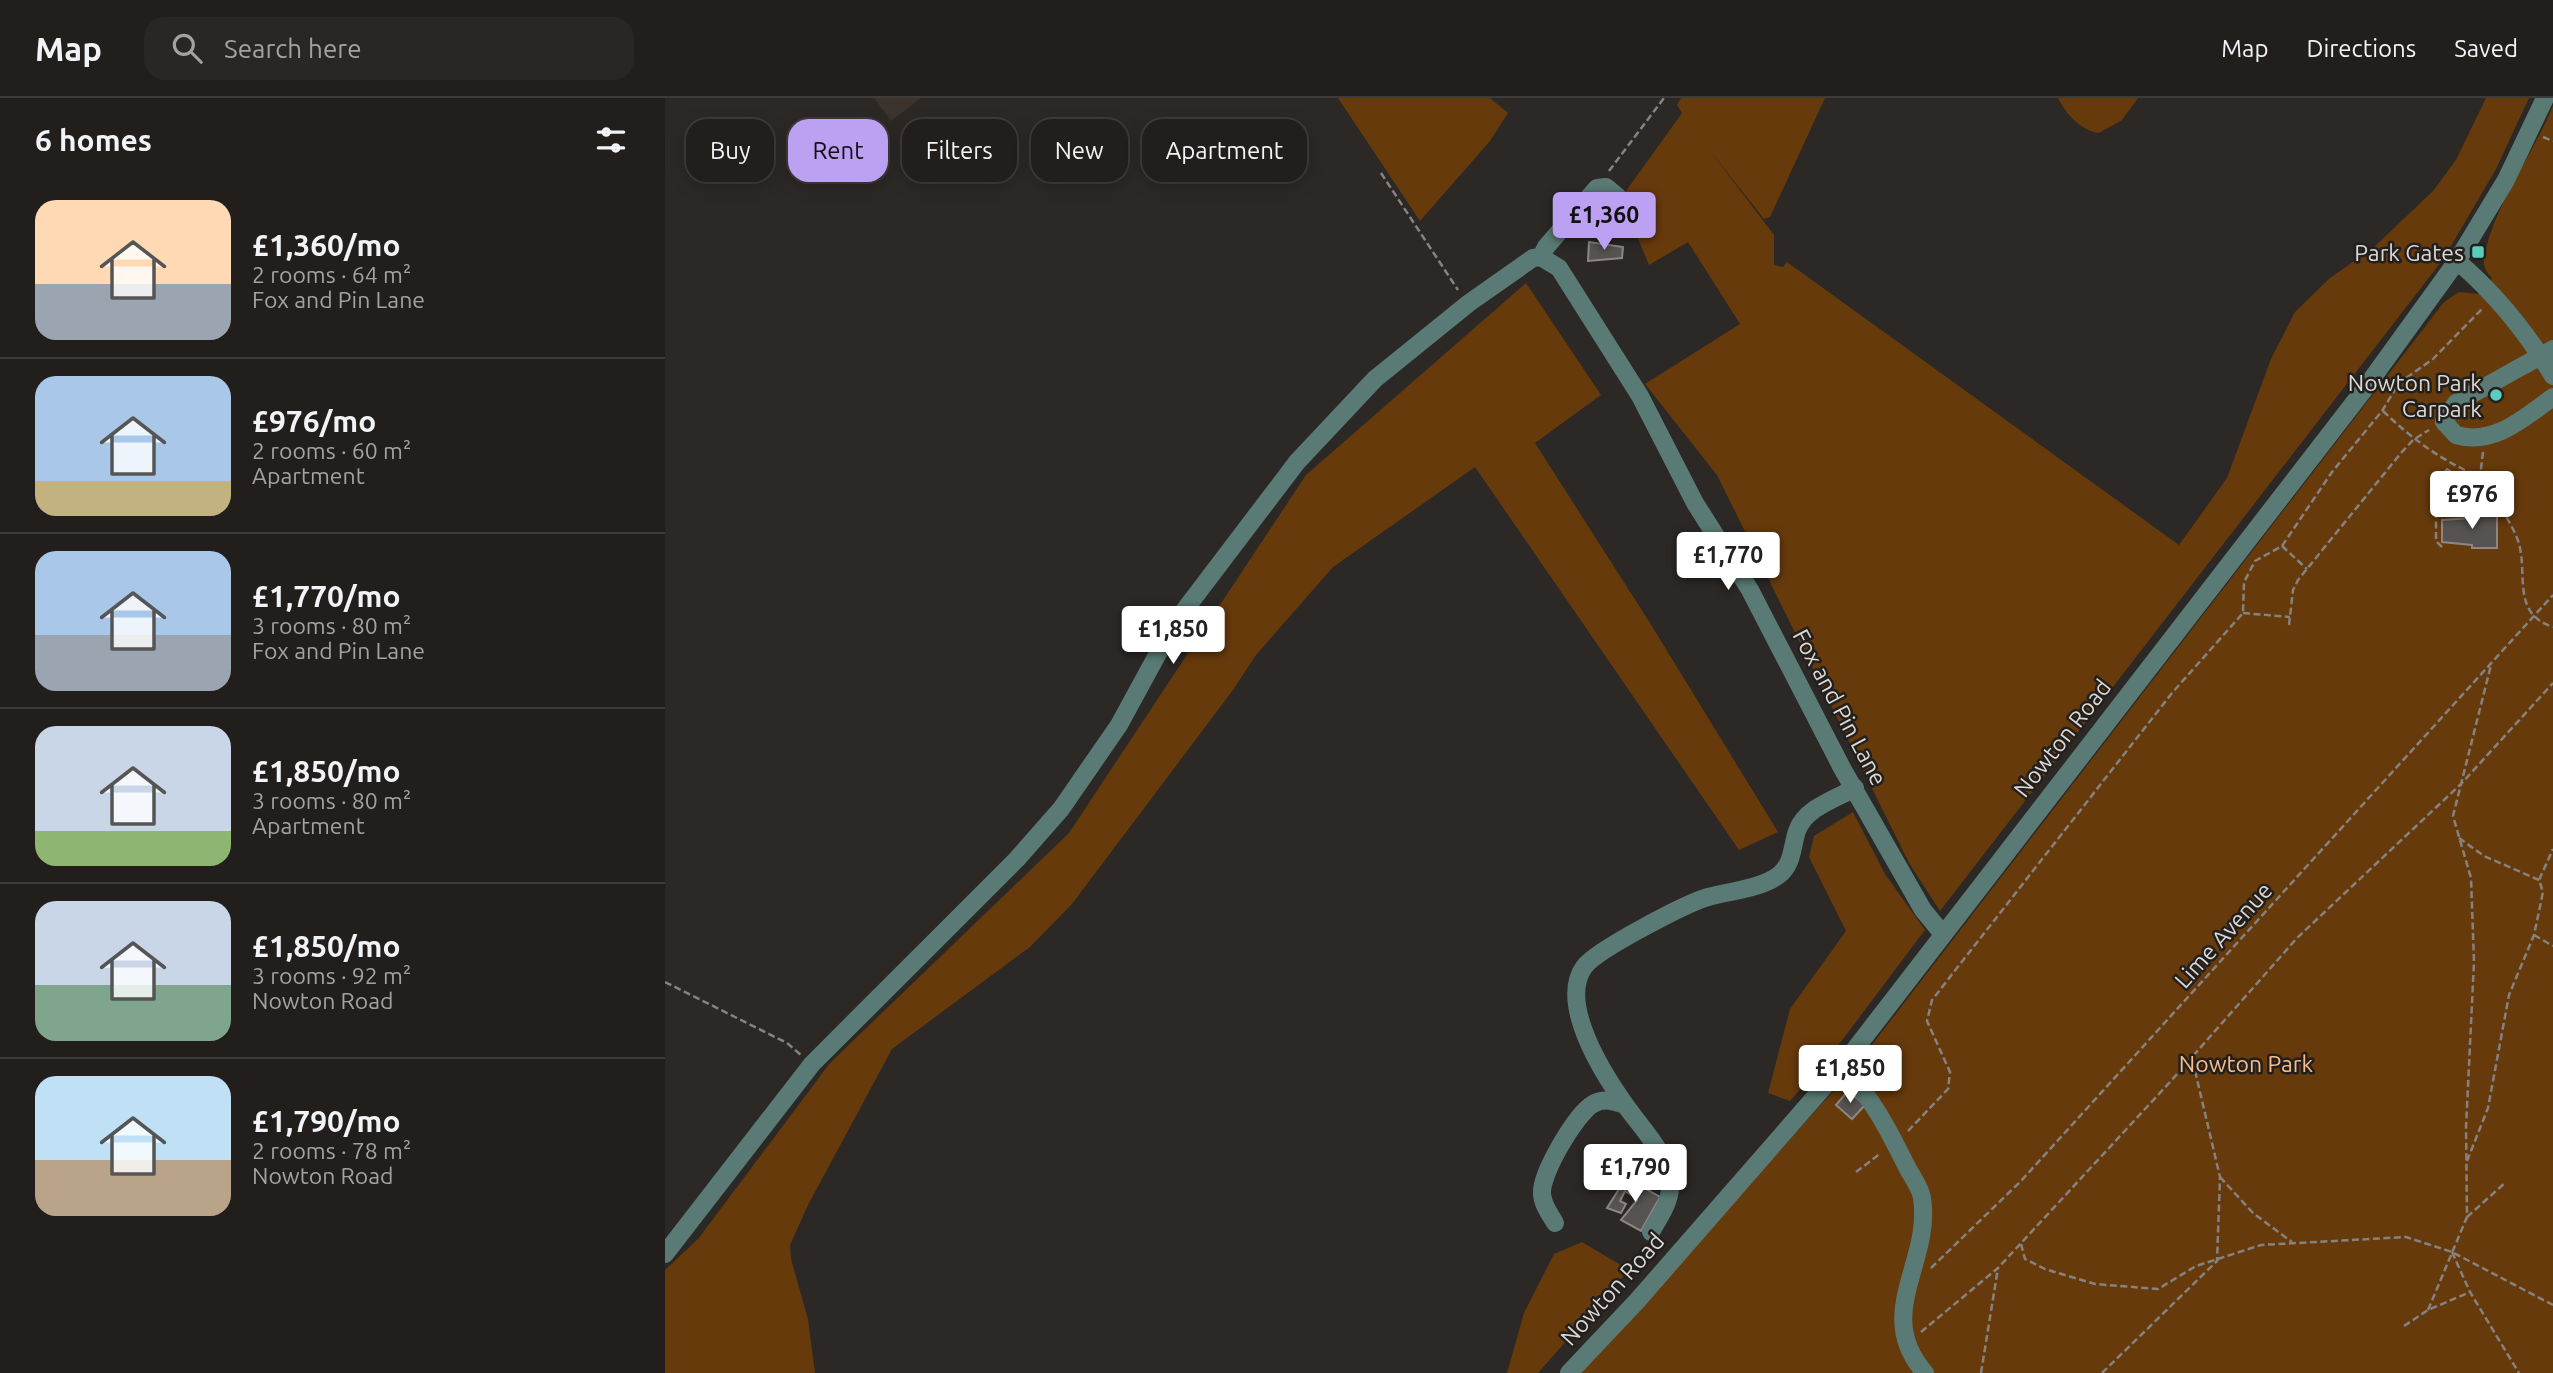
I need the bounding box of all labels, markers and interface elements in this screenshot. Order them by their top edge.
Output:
search box [144,17,634,80]
icon: search [168,29,206,67]
text: Map [35,30,102,67]
text: Search here [224,34,362,63]
text: Map [2221,35,2268,62]
text: Directions [2306,35,2416,62]
text: Saved [2454,35,2518,62]
chip: Buy [686,119,774,182]
chip: Rent [788,119,888,182]
chip: Filters [902,119,1017,182]
chip: New [1031,119,1128,182]
chip: Apartment [1142,119,1307,182]
icon: filters [592,121,630,159]
text: 6 homes [35,123,152,157]
pin: £1,360 [1547,192,1661,252]
text: £1,360 [1569,202,1639,227]
icon: home [91,228,175,312]
text: £1,360/mo [252,228,401,262]
place label: Park Gates [2354,240,2464,265]
marker: Park Gates [2470,244,2486,260]
text: 2 rooms · 64 m² [252,262,411,287]
text: Fox and Pin Lane [252,287,425,312]
place label: Nowton Park Carpark [2348,370,2482,421]
marker: Nowton Park Carpark [2488,387,2504,403]
icon: home [91,404,175,488]
text: £976/mo [252,404,376,438]
text: 2 rooms · 60 m² [252,438,411,463]
text: Apartment [252,463,365,488]
pin: £976 [2431,472,2513,531]
text: £976 [2446,481,2498,506]
pin: £1,770 [1671,532,1785,592]
text: £1,770 [1693,542,1763,567]
icon: home [91,579,175,663]
text: £1,770/mo [252,579,401,613]
pin: £1,850 [1116,606,1230,666]
text: 3 rooms · 80 m² [252,613,411,638]
text: £1,850 [1138,616,1208,641]
street label: Fox and Pin Lane [1788,625,1892,789]
text: Fox and Pin Lane [252,638,425,663]
street label: Nowton Road [2009,675,2115,801]
icon: home [91,754,175,838]
text: £1,850/mo [252,754,401,788]
text: 3 rooms · 80 m² [252,788,411,813]
text: Apartment [252,813,365,838]
street label: Lime Avenue [2169,877,2277,993]
icon: home [91,929,175,1013]
text: £1,850/mo [252,929,401,963]
text: 3 rooms · 92 m² [252,963,411,988]
text: Nowton Road [252,988,394,1013]
pin: £1,850 [1793,1046,1907,1105]
park label: Nowton Park [2179,1051,2314,1076]
text: £1,850 [1815,1055,1885,1080]
icon: home [91,1104,175,1188]
text: £1,790/mo [252,1104,401,1138]
text: 2 rooms · 78 m² [252,1138,411,1163]
pin: £1,790 [1578,1144,1692,1204]
text: £1,790 [1600,1154,1670,1179]
text: Nowton Road [252,1163,394,1188]
street label: Nowton Road [1555,1228,1669,1350]

